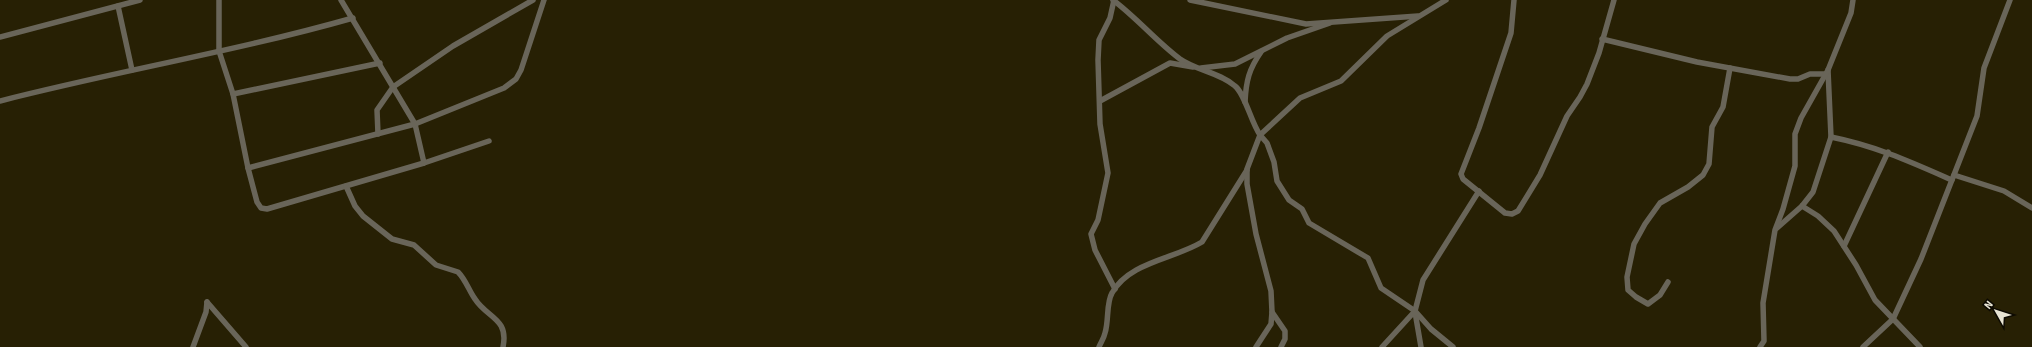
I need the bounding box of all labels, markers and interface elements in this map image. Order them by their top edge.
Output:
north arrow [1976,291,2016,331]
text: N [1980,297,1997,313]

